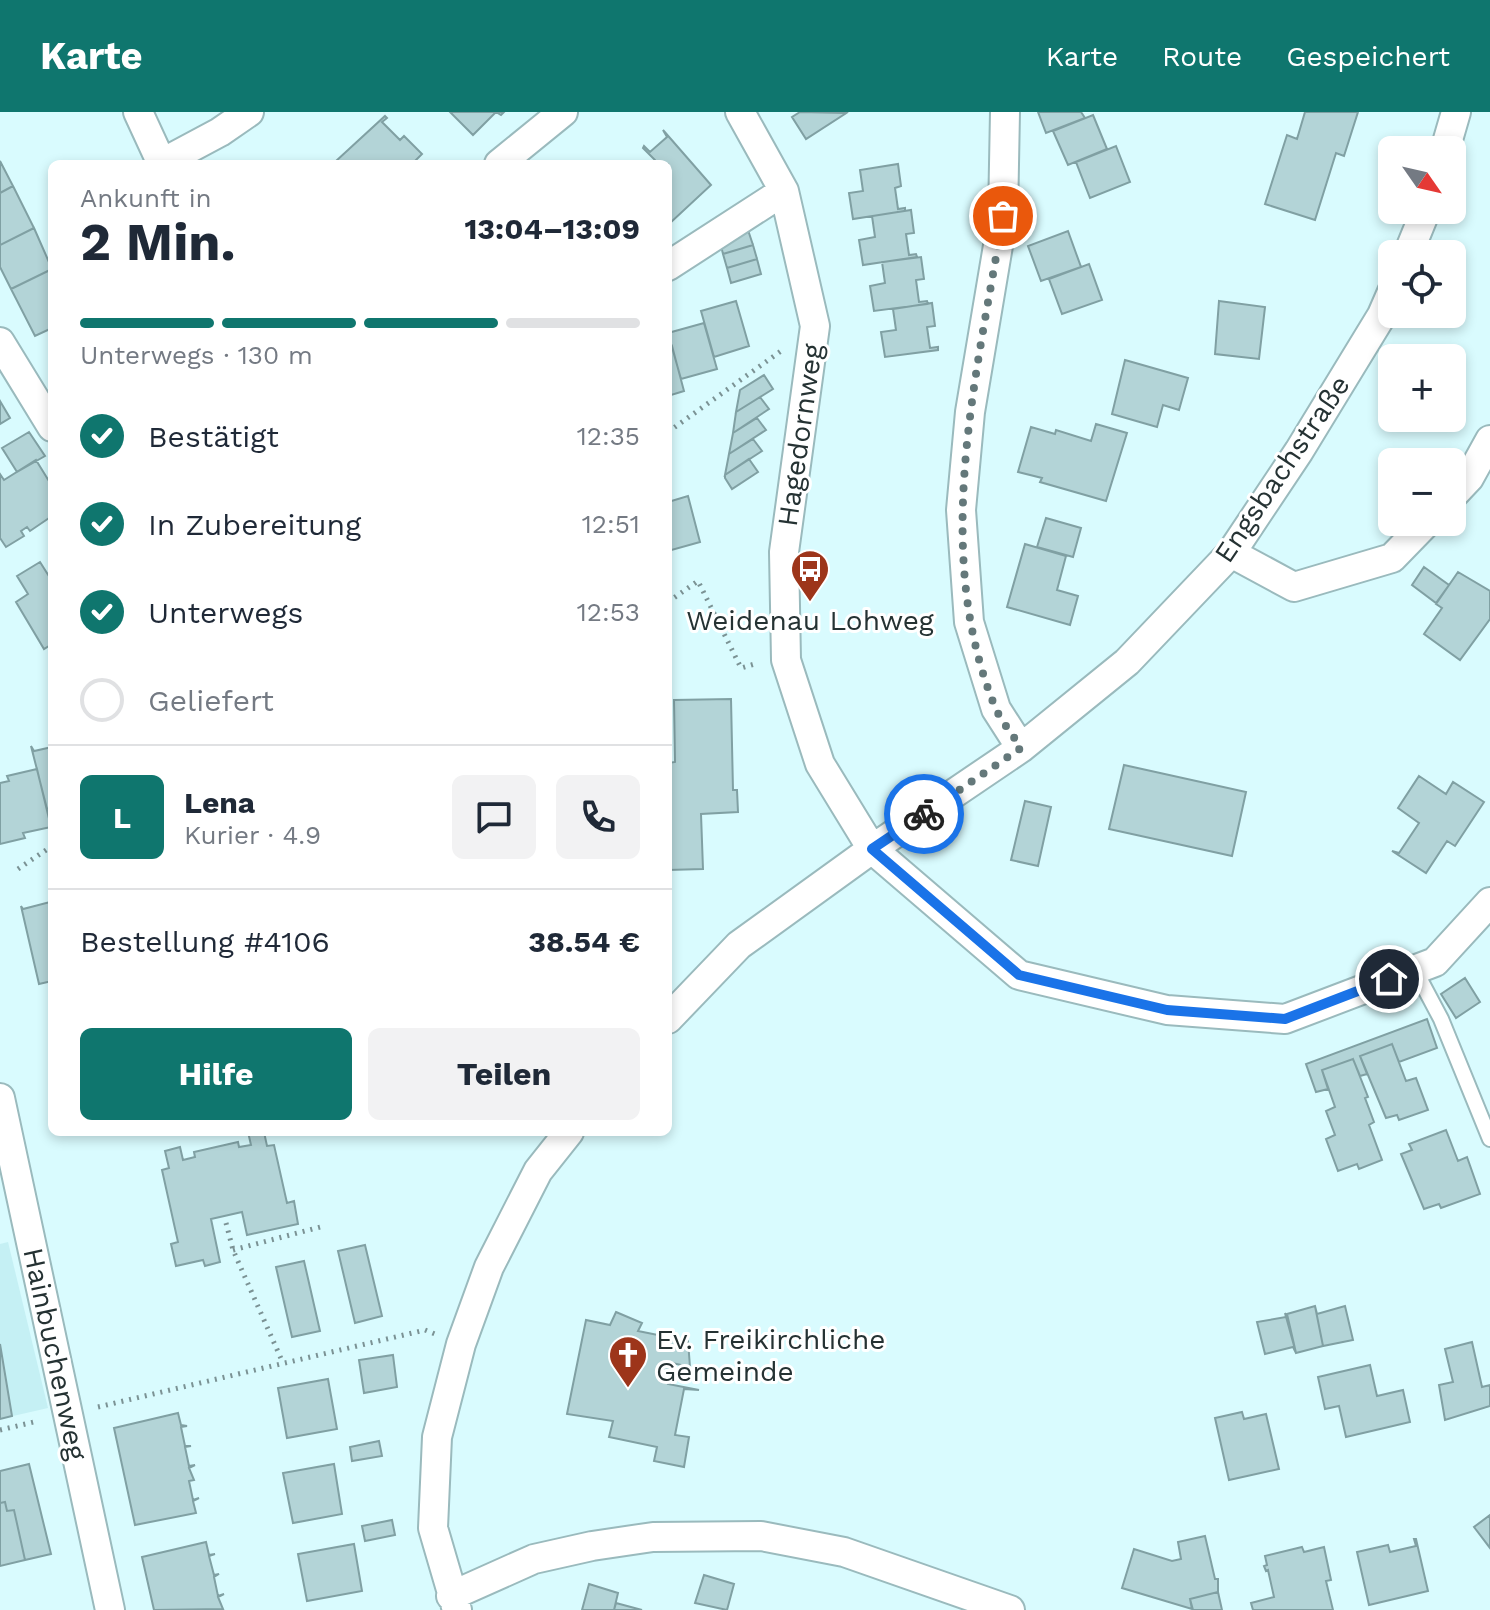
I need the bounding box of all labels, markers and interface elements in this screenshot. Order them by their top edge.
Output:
text: Karte [40,34,143,78]
text: Karte [1046,40,1118,73]
text: Route [1162,40,1242,73]
text: Gespeichert [1286,40,1450,73]
north arrow [1378,136,1466,224]
map controls [1378,136,1466,536]
pin [969,182,1037,250]
text: Ankunft in [80,183,212,213]
icon: bag [981,194,1025,238]
text: 13:04–13:09 [464,211,640,246]
text: 2 Min. [80,212,236,273]
button: locate [1378,240,1466,328]
text: Unterwegs · 130 m [80,340,313,370]
street label: Hagedornweg [771,341,829,528]
button: + [1378,344,1466,432]
street label: Engsbachstraße [1207,369,1357,569]
icon: check [80,414,124,458]
text: Bestätigt [148,419,279,454]
text: 12:35 [577,421,640,451]
button: − [1378,448,1466,536]
icon: check [80,502,124,546]
text: In Zubereitung [148,507,361,542]
text: 12:51 [582,509,640,539]
bus stop icon: Weidenau Lohweg [789,548,831,603]
icon: check [80,590,124,634]
text: Unterwegs [148,595,303,630]
text: 12:53 [577,597,640,627]
place label: Weidenau Lohweg [686,604,934,637]
text: Geliefert [148,683,274,718]
courier [884,774,964,854]
button: chat [452,775,536,859]
button: phone [556,775,640,859]
text: Lena [184,785,255,820]
icon: bike [902,792,946,836]
text: L [113,800,131,835]
text: Kurier · 4.9 [184,820,321,850]
text: Bestellung #4106 [80,924,330,959]
text: 38.54 € [528,924,640,959]
pin [1355,945,1423,1013]
icon: home [1367,957,1411,1001]
button: Hilfe [80,1028,352,1120]
button: Teilen [368,1028,640,1120]
street label: Hainbuchenweg [16,1245,94,1463]
place label: Ev. Freikirchliche Gemeinde [656,1323,885,1388]
church icon: Ev. Freikirchliche Gemeinde [607,1334,649,1389]

